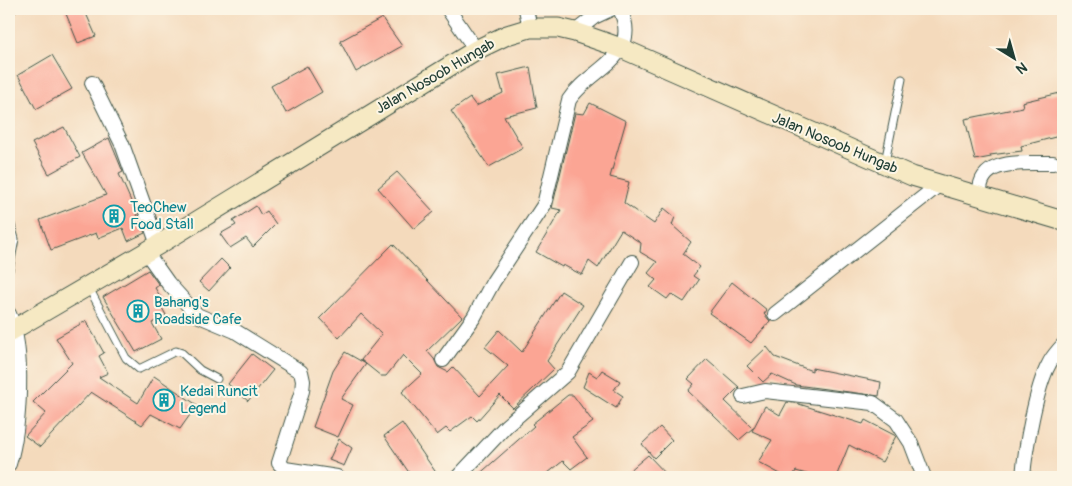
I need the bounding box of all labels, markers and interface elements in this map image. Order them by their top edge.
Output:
north arrow [990,32,1040,82]
street label: Jalan Nosoob Hungab [372,34,498,118]
text: N [1013,58,1030,78]
street label: Jalan Nosoob Hungab [769,108,901,179]
place label: TeoChew Food Stall [130,198,194,234]
building icon: TeoChew Food Stall [102,204,126,228]
place label: Bahang's Roadside Cafe [154,293,242,329]
building icon: Bahang's Roadside Cafe [126,299,150,323]
place label: Kedai Runcit Legend [180,382,259,418]
building icon: Kedai Runcit Legend [152,388,176,412]

